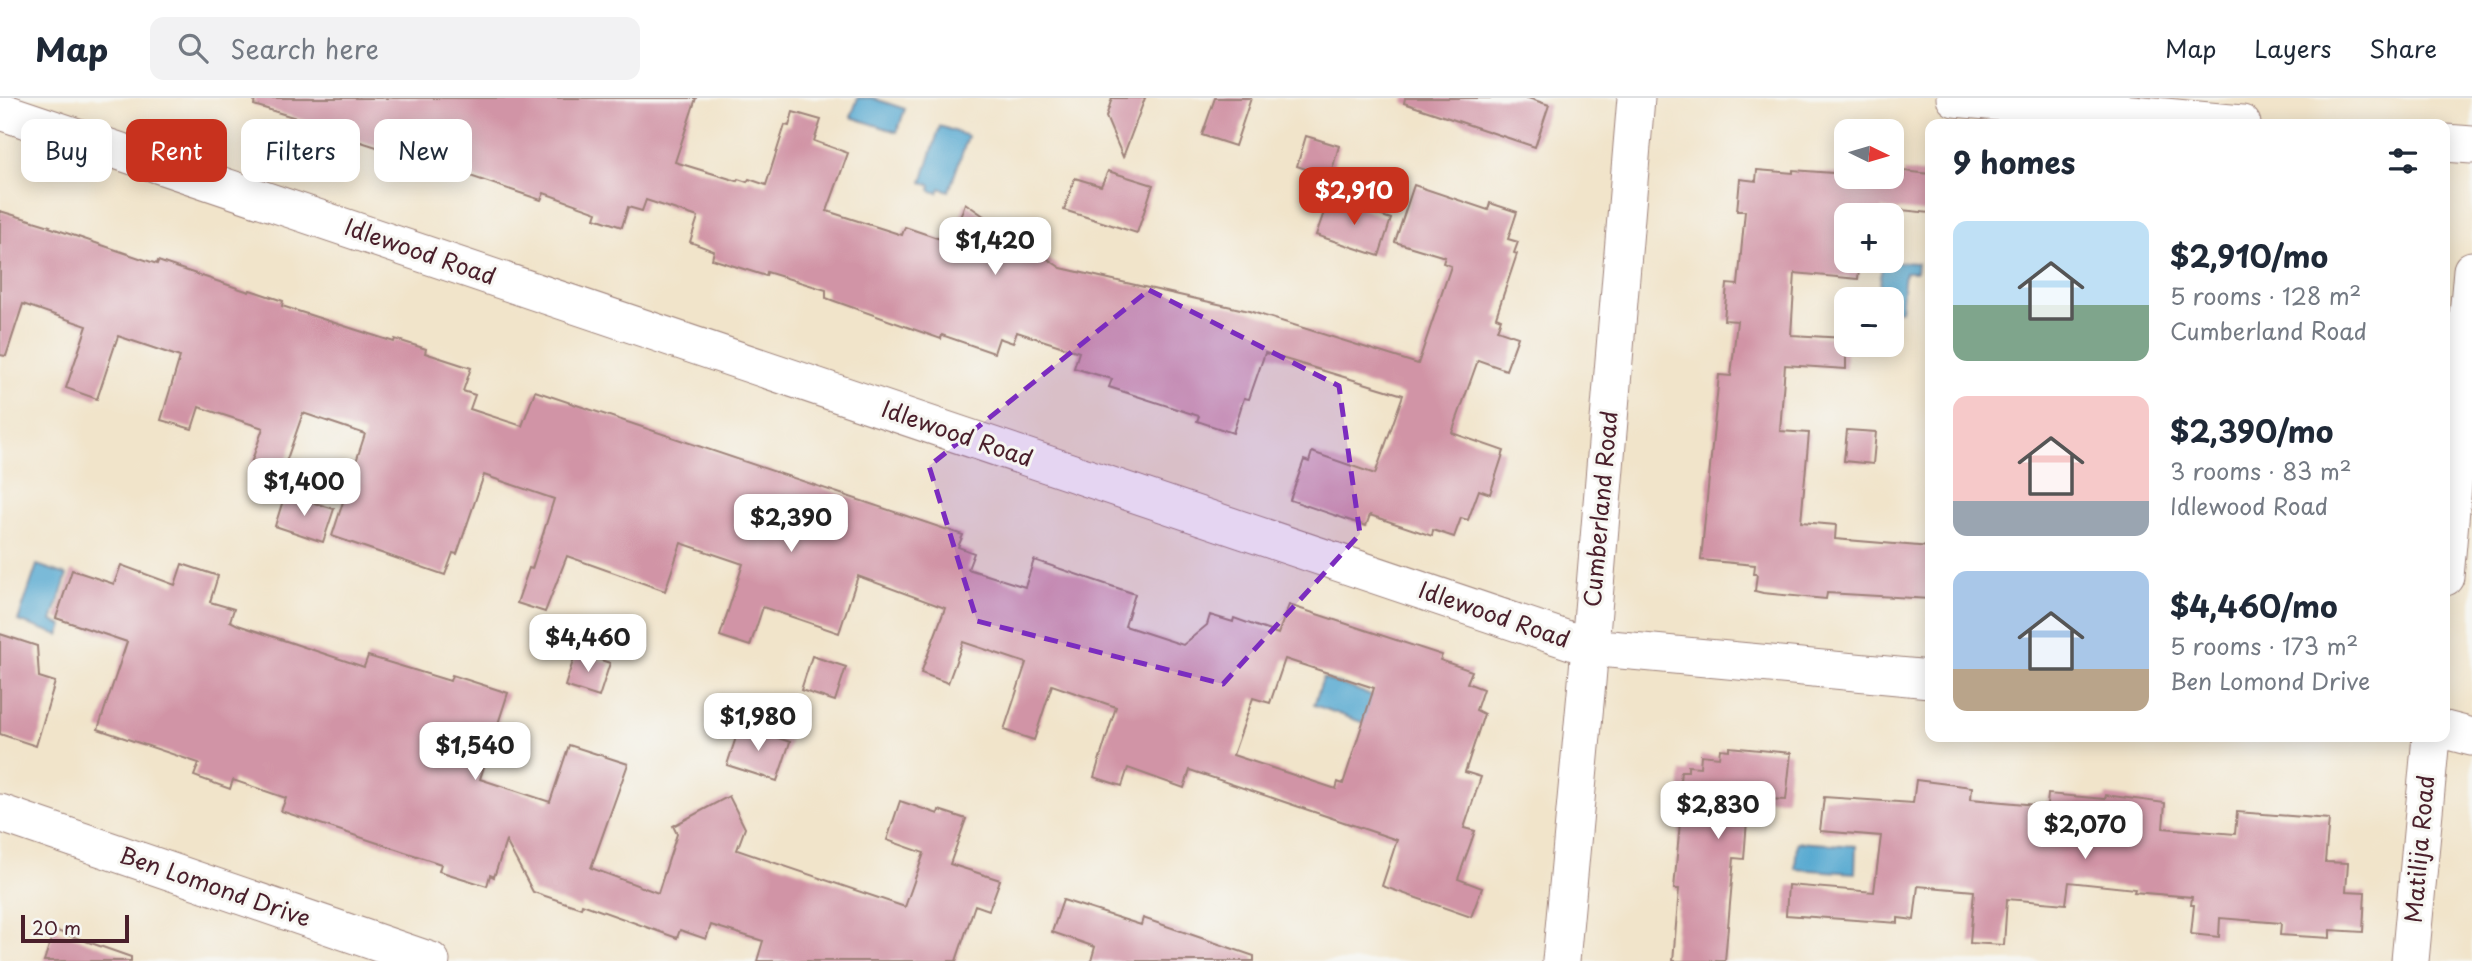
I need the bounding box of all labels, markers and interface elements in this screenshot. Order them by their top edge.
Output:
search box [150,17,640,80]
text: Map [35,23,108,73]
icon: search [174,29,212,67]
text: Search here [230,29,379,68]
text: Map [2165,30,2216,66]
text: Layers [2254,30,2331,66]
text: Share [2369,30,2437,66]
chip: Buy [21,119,112,182]
chip: Rent [126,119,227,182]
chip: Filters [241,119,360,182]
chip: New [374,119,472,182]
north arrow [1834,119,1904,189]
map controls [1834,119,1904,357]
text: 9 homes [1953,139,2075,184]
icon: filters [2384,142,2422,180]
pin: $2,910 [1297,167,1411,227]
text: $2,910 [1315,172,1393,207]
button: + [1834,203,1904,273]
street label: Idlewood Road [340,208,501,293]
pin: $1,420 [938,218,1052,277]
text: $1,420 [955,222,1035,257]
text: $2,910/mo [2170,233,2328,278]
icon: home [2009,249,2093,333]
text: 5 rooms · 128 m² [2170,278,2361,313]
button: − [1834,287,1904,357]
text: Cumberland Road [2170,313,2367,348]
street label: Idlewood Road [877,390,1038,475]
text: $2,390/mo [2170,408,2334,453]
street label: Cumberland Road [1573,409,1626,609]
icon: home [2009,424,2093,508]
text: 3 rooms · 83 m² [2170,453,2352,488]
pin: $1,400 [247,458,361,518]
text: $1,400 [263,463,345,498]
text: Idlewood Road [2170,488,2328,523]
pin: $2,390 [734,494,848,554]
text: $2,390 [750,499,832,534]
street label: Idlewood Road [1414,571,1575,656]
text: $4,460/mo [2170,583,2338,628]
icon: home [2009,599,2093,683]
pin: $4,460 [531,614,645,674]
text: $4,460 [545,619,631,654]
text: 5 rooms · 173 m² [2170,628,2358,663]
text: Ben Lomond Drive [2170,663,2370,698]
pin: $1,980 [701,694,815,753]
text: $1,980 [720,698,796,733]
pin: $1,540 [418,722,532,782]
text: $1,540 [435,727,515,762]
street label: Matilija Road [2395,774,2442,924]
pin: $2,830 [1661,782,1775,841]
text: $2,830 [1676,786,1760,821]
pin: $2,070 [2028,802,2142,861]
text: $2,070 [2044,806,2126,841]
street label: Ben Lomond Drive [115,836,316,935]
scale bar [21,912,130,944]
text: 20 m [32,913,81,941]

